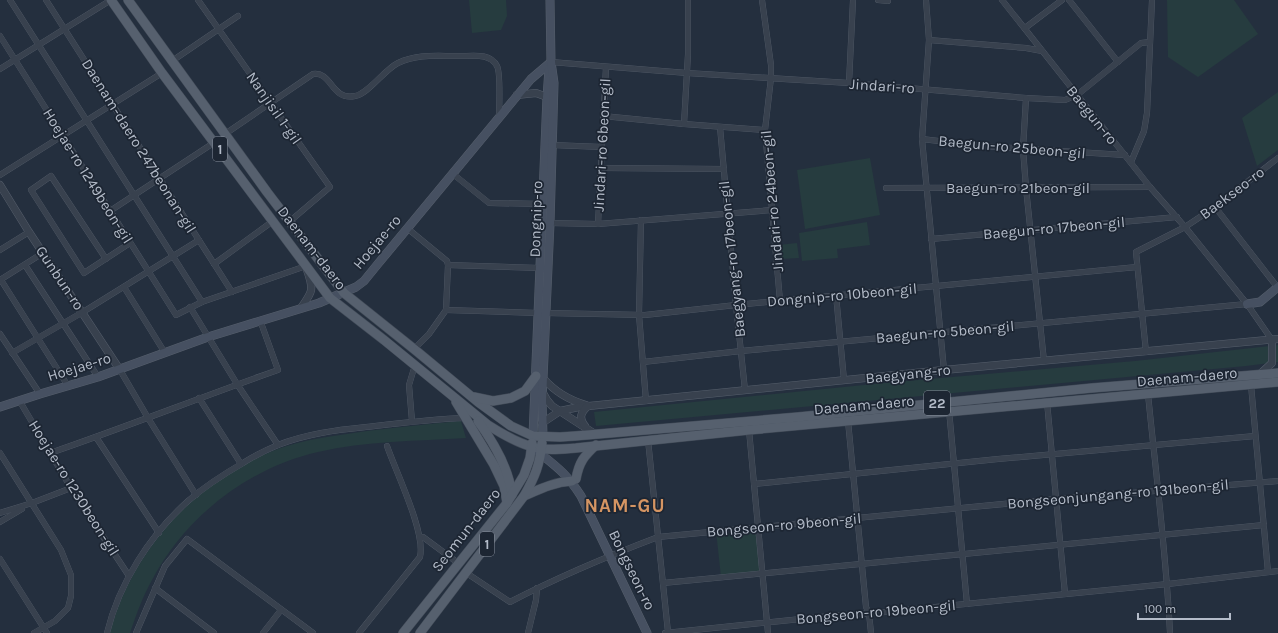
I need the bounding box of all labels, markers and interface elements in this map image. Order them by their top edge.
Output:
street label: Daenam-daero 247beonan-gil [78,56,200,236]
street label: Nanjisil 1-gil [242,68,306,148]
street label: Jindari-ro [849,75,915,97]
street label: Jindari-ro 6beon-gil [590,78,614,212]
street label: Baegun-ro [1063,82,1121,148]
street label: Hoejae-ro 1249beon-gil [39,105,137,247]
street label: Jindari-ro 24beon-gil [757,129,787,273]
street label: Baegun-ro 25beon-gil [938,132,1086,162]
road number: 1 [213,137,227,161]
street label: Baekseo-ro [1196,163,1268,223]
street label: Baegun-ro 21beon-gil [946,179,1090,197]
street label: Dongnip-ro [526,180,546,258]
street label: Baegyang-ro 17beon-gil [715,180,749,338]
street label: Daenam-daero [274,203,350,293]
street label: Hoejae-ro [349,211,405,273]
street label: Baegun-ro 17beon-gil [982,213,1126,243]
street label: Gunbun-ro [32,242,88,314]
street label: Dongnip-ro 10beon-gil [766,279,918,311]
street label: Baegun-ro 5beon-gil [875,317,1015,347]
street label: Hoejae-ro [45,349,113,385]
street label: Baegyang-ro [864,361,952,387]
street label: Daenam-daero [1136,364,1238,390]
road number: 22 [924,391,950,415]
street label: Daenam-daero [813,392,915,418]
street label: Hoejae-ro 1230beon-gil [25,417,123,559]
street label: Bongseonjungang-ro 131beon-gil [1006,475,1230,513]
street label: Seomun-daero [428,485,504,575]
district label: NAM-GU [584,495,666,517]
street label: Bongseon-ro 9beon-gil [706,509,862,541]
street label: Bongseon-ro [605,527,659,613]
road number: 1 [480,532,494,556]
scale bar [1138,595,1230,621]
street label: Bongseon-ro 19beon-gil [795,596,957,628]
text: 100 m [1144,602,1176,616]

